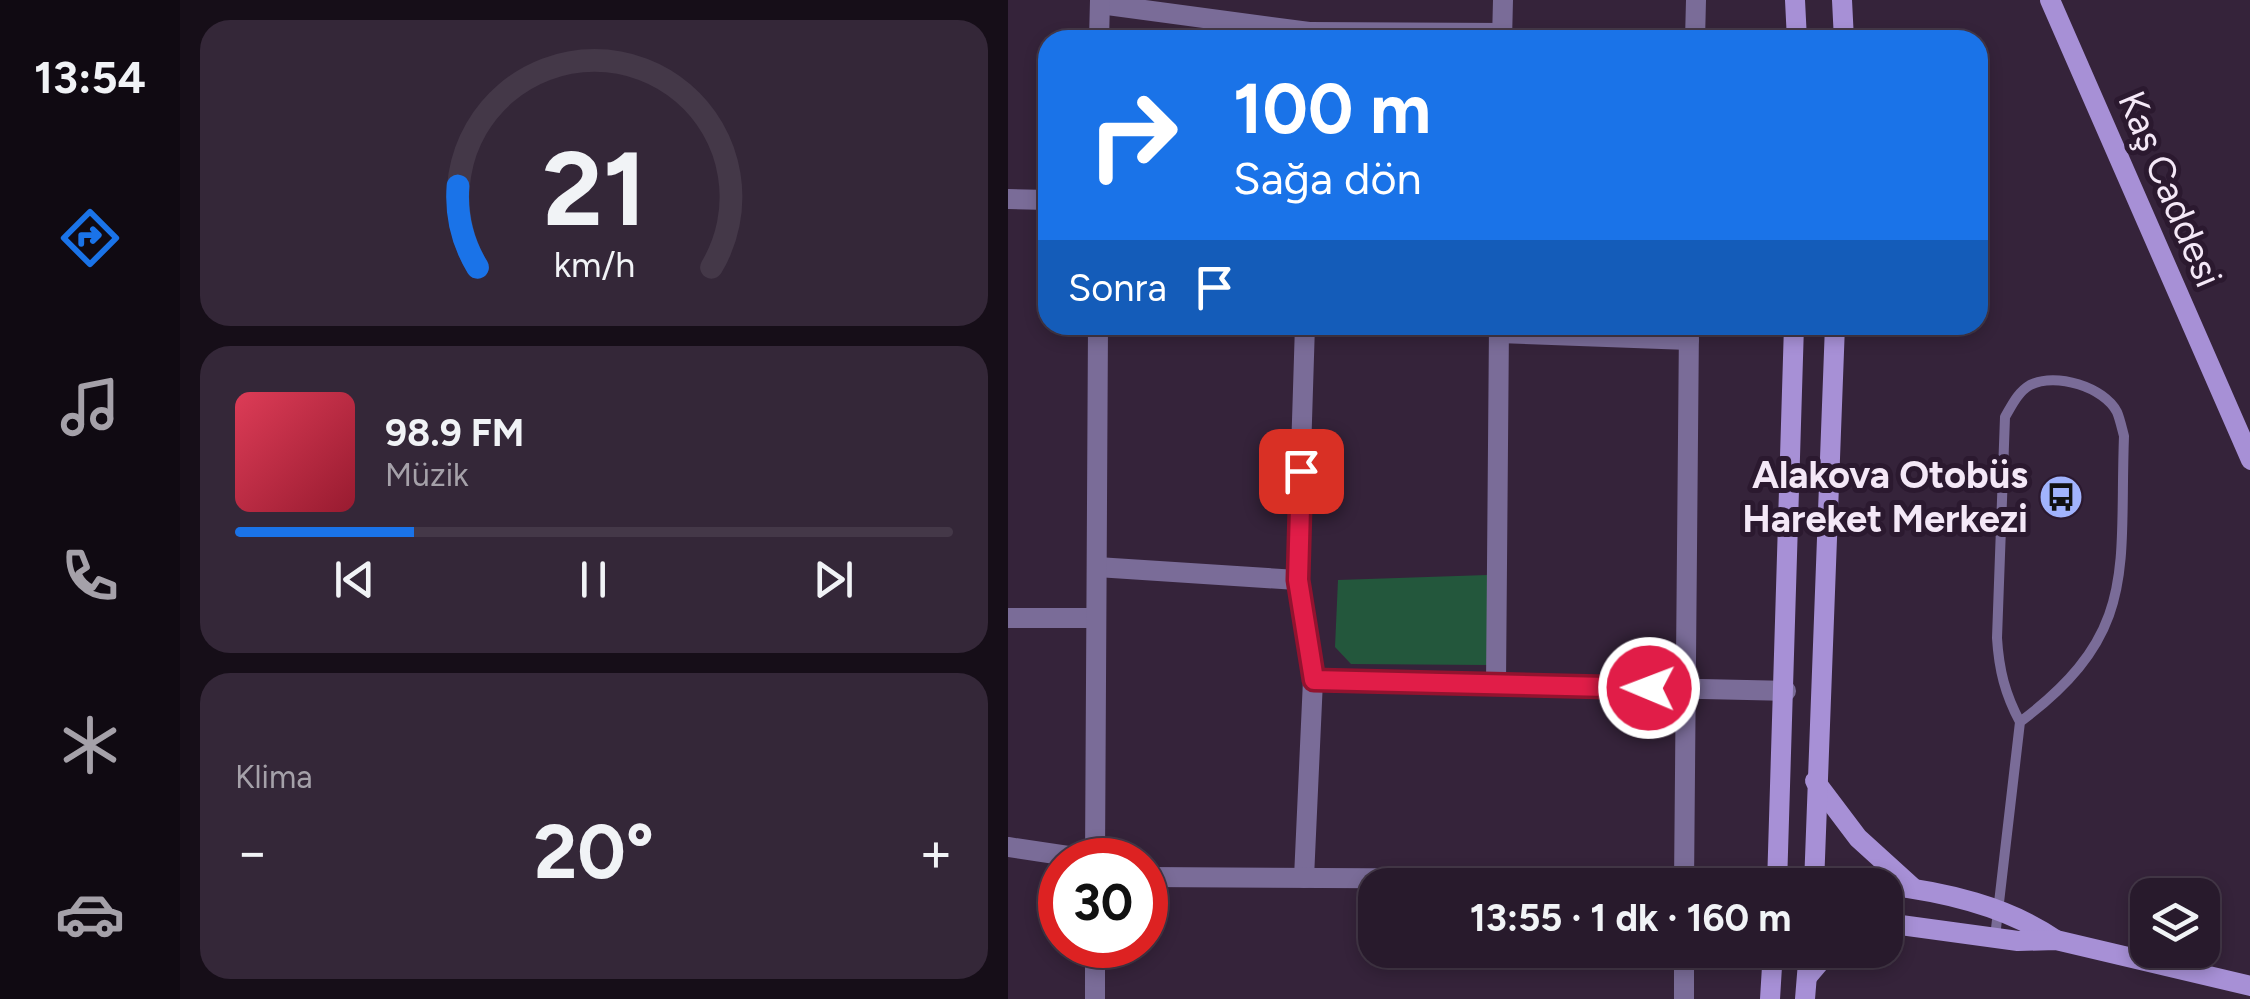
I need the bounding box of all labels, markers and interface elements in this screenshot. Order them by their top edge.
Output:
text: 13:54 [34,50,146,104]
text: 100 m [1233,66,1431,151]
icon: right [1068,70,1198,200]
street label: Kaş Caddesi [2108,84,2232,294]
text: 21 [542,126,646,251]
text: Sağa dön [1233,151,1422,205]
icon: directions [55,203,125,273]
text: km/h [553,243,635,286]
icon: arrive [1187,260,1242,315]
text: Sonra [1068,265,1167,311]
icon: music [55,372,125,442]
text: 98.9 FM [385,410,524,456]
pin [1259,429,1344,514]
icon: arrive [1274,444,1329,499]
place label: Alakova Otobüs Hareket Merkezi [1742,452,2028,542]
text: Müzik [385,456,469,494]
bus stop icon: Alakova Otobüs Hareket Merkezi [2038,474,2084,520]
icon: phone [55,541,125,611]
icon: previous [327,552,382,607]
icon: pause [566,552,621,607]
icon: next [806,552,861,607]
position arrow [1597,636,1701,740]
icon: climate [55,710,125,780]
text: Klima [235,758,313,796]
text: 20° [534,807,654,897]
text: − [235,819,269,885]
text: + [919,819,953,885]
speed limit sign: 30 [1038,838,1168,968]
map controls [2130,878,2220,968]
button: layers [2130,878,2220,968]
icon: car [55,879,125,949]
text: 13:55 · 1 dk · 160 m [1470,895,1791,941]

